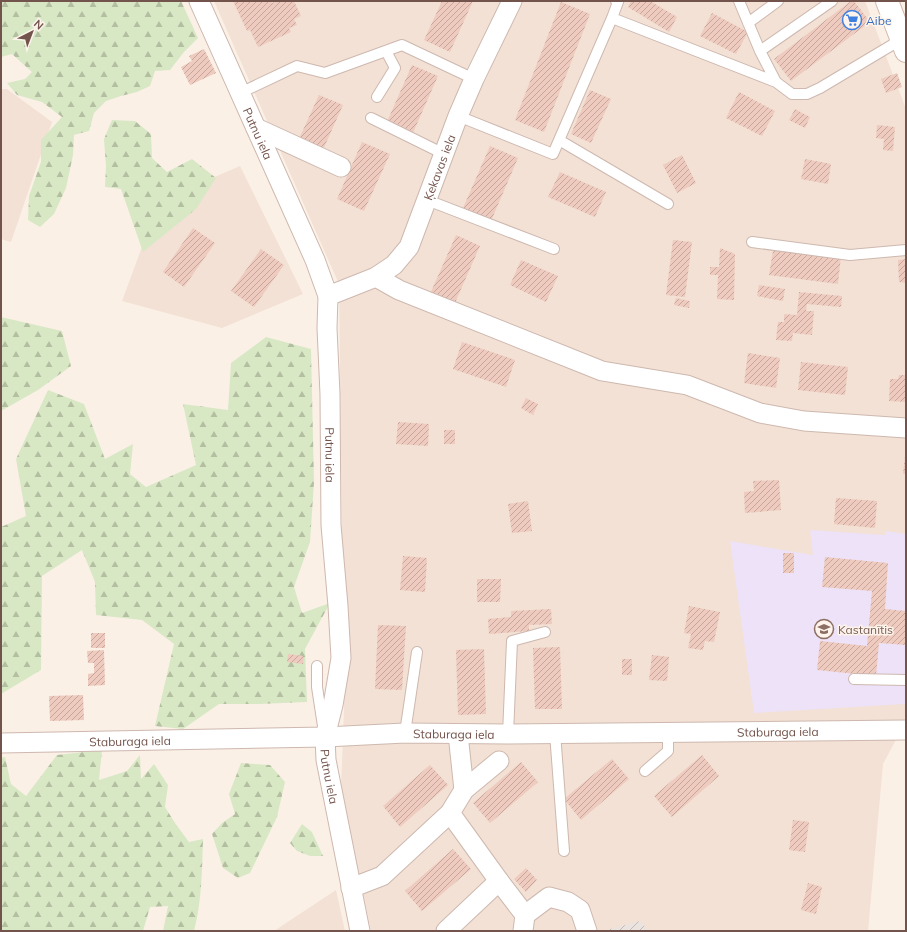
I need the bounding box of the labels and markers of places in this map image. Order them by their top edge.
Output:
supermarket icon: Aibe [841,9,863,31]
place label: Aibe [866,13,891,28]
school or university icon: Kastanītis [813,618,835,640]
place label: Kastanītis [838,622,893,637]

